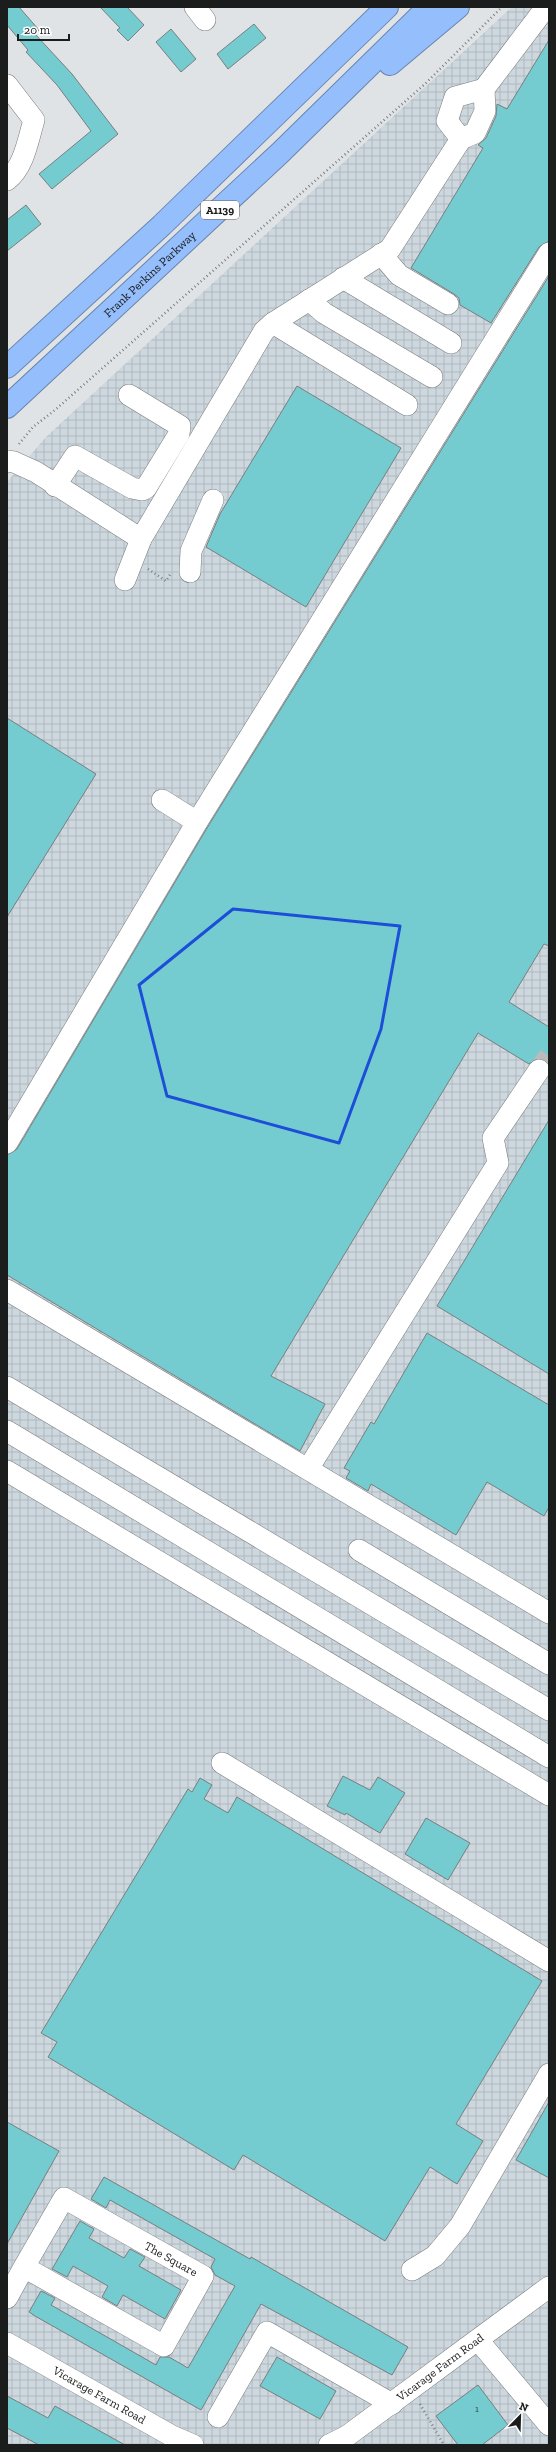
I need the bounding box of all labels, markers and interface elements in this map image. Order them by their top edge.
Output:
scale bar [18,16,69,42]
text: 20 m [24,23,51,37]
road number: A1139 [201,201,239,219]
street label: Frank Perkins Parkway [101,228,199,320]
street label: The Square [142,2239,200,2279]
street label: Vicarage Farm Road [393,2330,487,2404]
street label: Vicarage Farm Road [50,2363,149,2427]
north arrow [500,2396,540,2436]
text: N [517,2400,531,2415]
house number: 1 [475,2403,479,2415]

